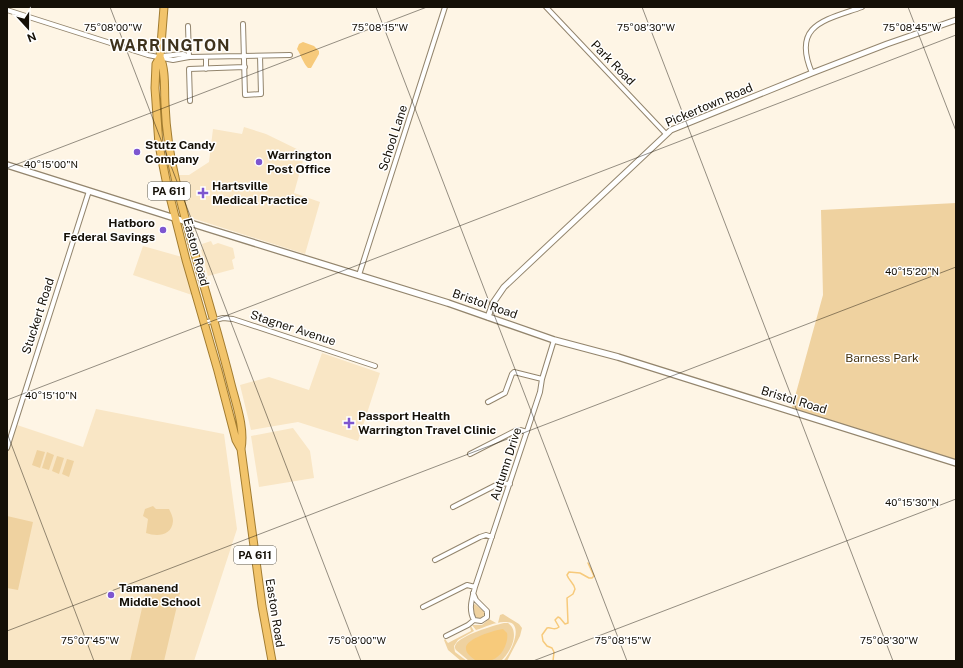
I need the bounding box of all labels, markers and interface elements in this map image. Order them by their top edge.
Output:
north arrow [8,8,48,48]
text: 75°08'00"W [84,21,142,33]
text: 75°08'15"W [352,21,409,33]
text: 75°08'30"W [617,21,676,33]
text: 75°08'45"W [883,21,942,33]
text: N [25,30,38,44]
district label: WARRINGTON [109,36,231,55]
street label: Park Road [588,38,638,88]
street label: Pickertown Road [663,80,755,130]
street label: School Lane [376,103,410,173]
place label: Stutz Candy Company [145,138,215,166]
marker: Stutz Candy Company [132,147,142,157]
place label: Warrington Post Office [267,148,332,176]
marker: Warrington Post Office [254,157,264,167]
text: 40°15'00"N [24,158,78,170]
place label: Hartsville Medical Practice [212,179,308,207]
road number: PA 611 [148,182,190,200]
marker: Hartsville Medical Practice [197,187,209,199]
place label: Hatboro Federal Savings [63,216,155,244]
street label: Easton Road [180,217,212,287]
marker: Hatboro Federal Savings [158,225,168,235]
text: 40°15'20"N [885,265,939,277]
street label: Stuckert Road [19,276,57,356]
street label: Bristol Road [451,286,519,322]
street label: Stagner Avenue [248,308,338,348]
park label: Barness Park [845,351,919,365]
street label: Bristol Road [759,383,829,417]
text: 40°15'10"N [25,389,77,401]
place label: Passport Health Warrington Travel Clinic [358,409,497,437]
marker: Passport Health Warrington Travel Clinic [343,417,355,429]
street label: Autumn Drive [488,426,524,502]
text: 40°15'30"N [885,496,939,508]
road number: PA 611 [234,546,276,564]
street label: Easton Road [263,578,287,648]
place label: Tamanend Middle School [119,581,201,609]
marker: Tamanend Middle School [106,590,116,600]
text: 75°07'45"W [61,634,119,646]
text: 75°08'00"W [328,634,386,646]
text: 75°08'15"W [595,634,652,646]
text: 75°08'30"W [860,634,919,646]

